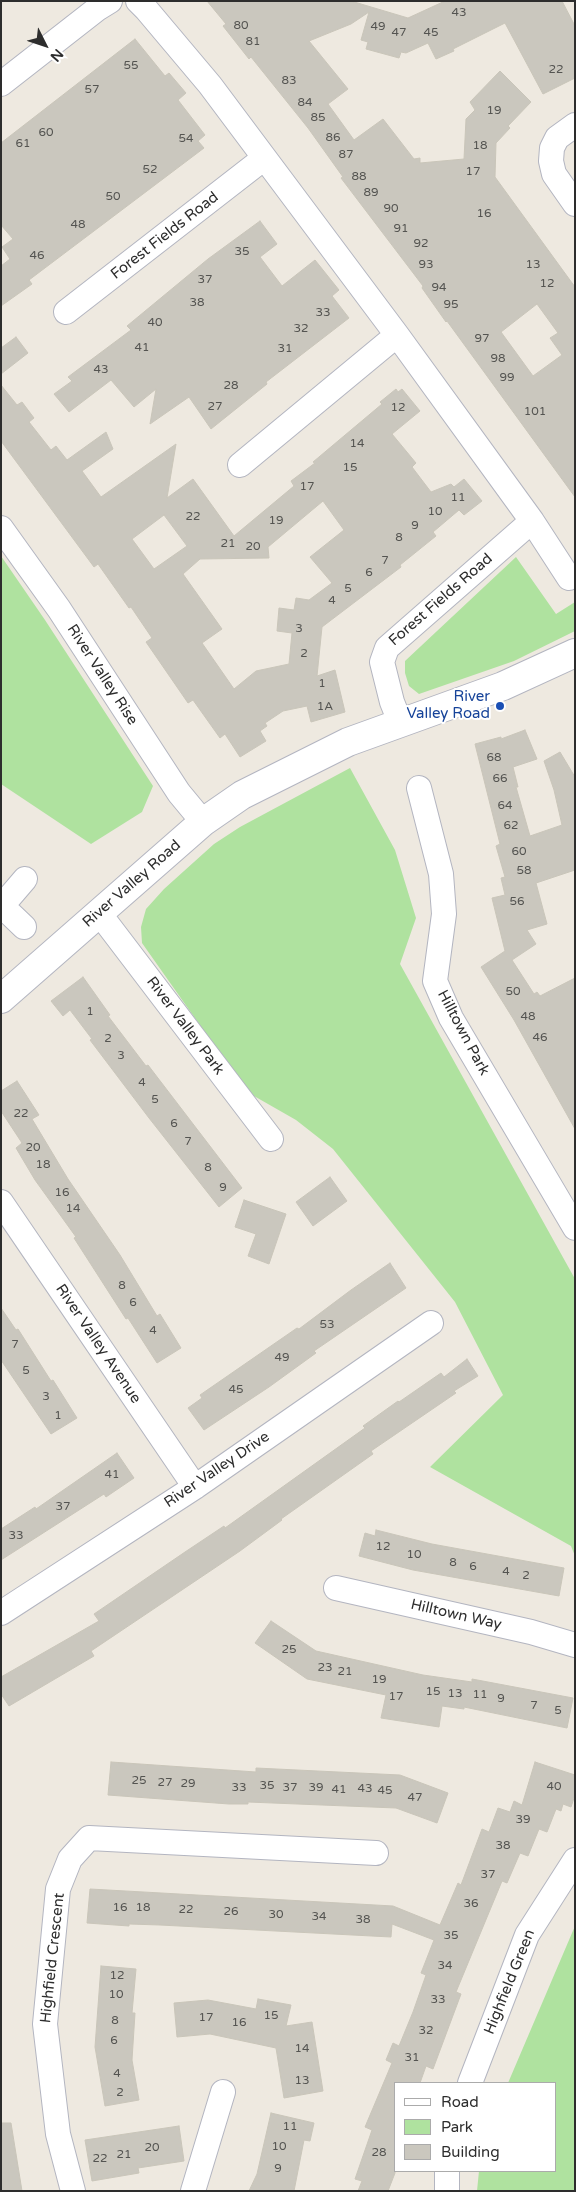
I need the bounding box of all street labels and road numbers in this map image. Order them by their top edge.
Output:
street label: Forest Fields Road [108,188,222,284]
street label: Forest Fields Road [385,550,497,650]
street label: River Valley Rise [63,621,141,729]
street label: River Valley Road [79,837,185,931]
street label: River Valley Park [142,973,228,1079]
street label: Hilltown Park [433,987,493,1079]
street label: River Valley Avenue [51,1281,145,1407]
street label: River Valley Drive [161,1428,273,1512]
street label: Hilltown Way [409,1596,503,1634]
street label: Highfield Crescent [37,1892,69,2024]
street label: Highfield Green [481,1927,539,2037]

